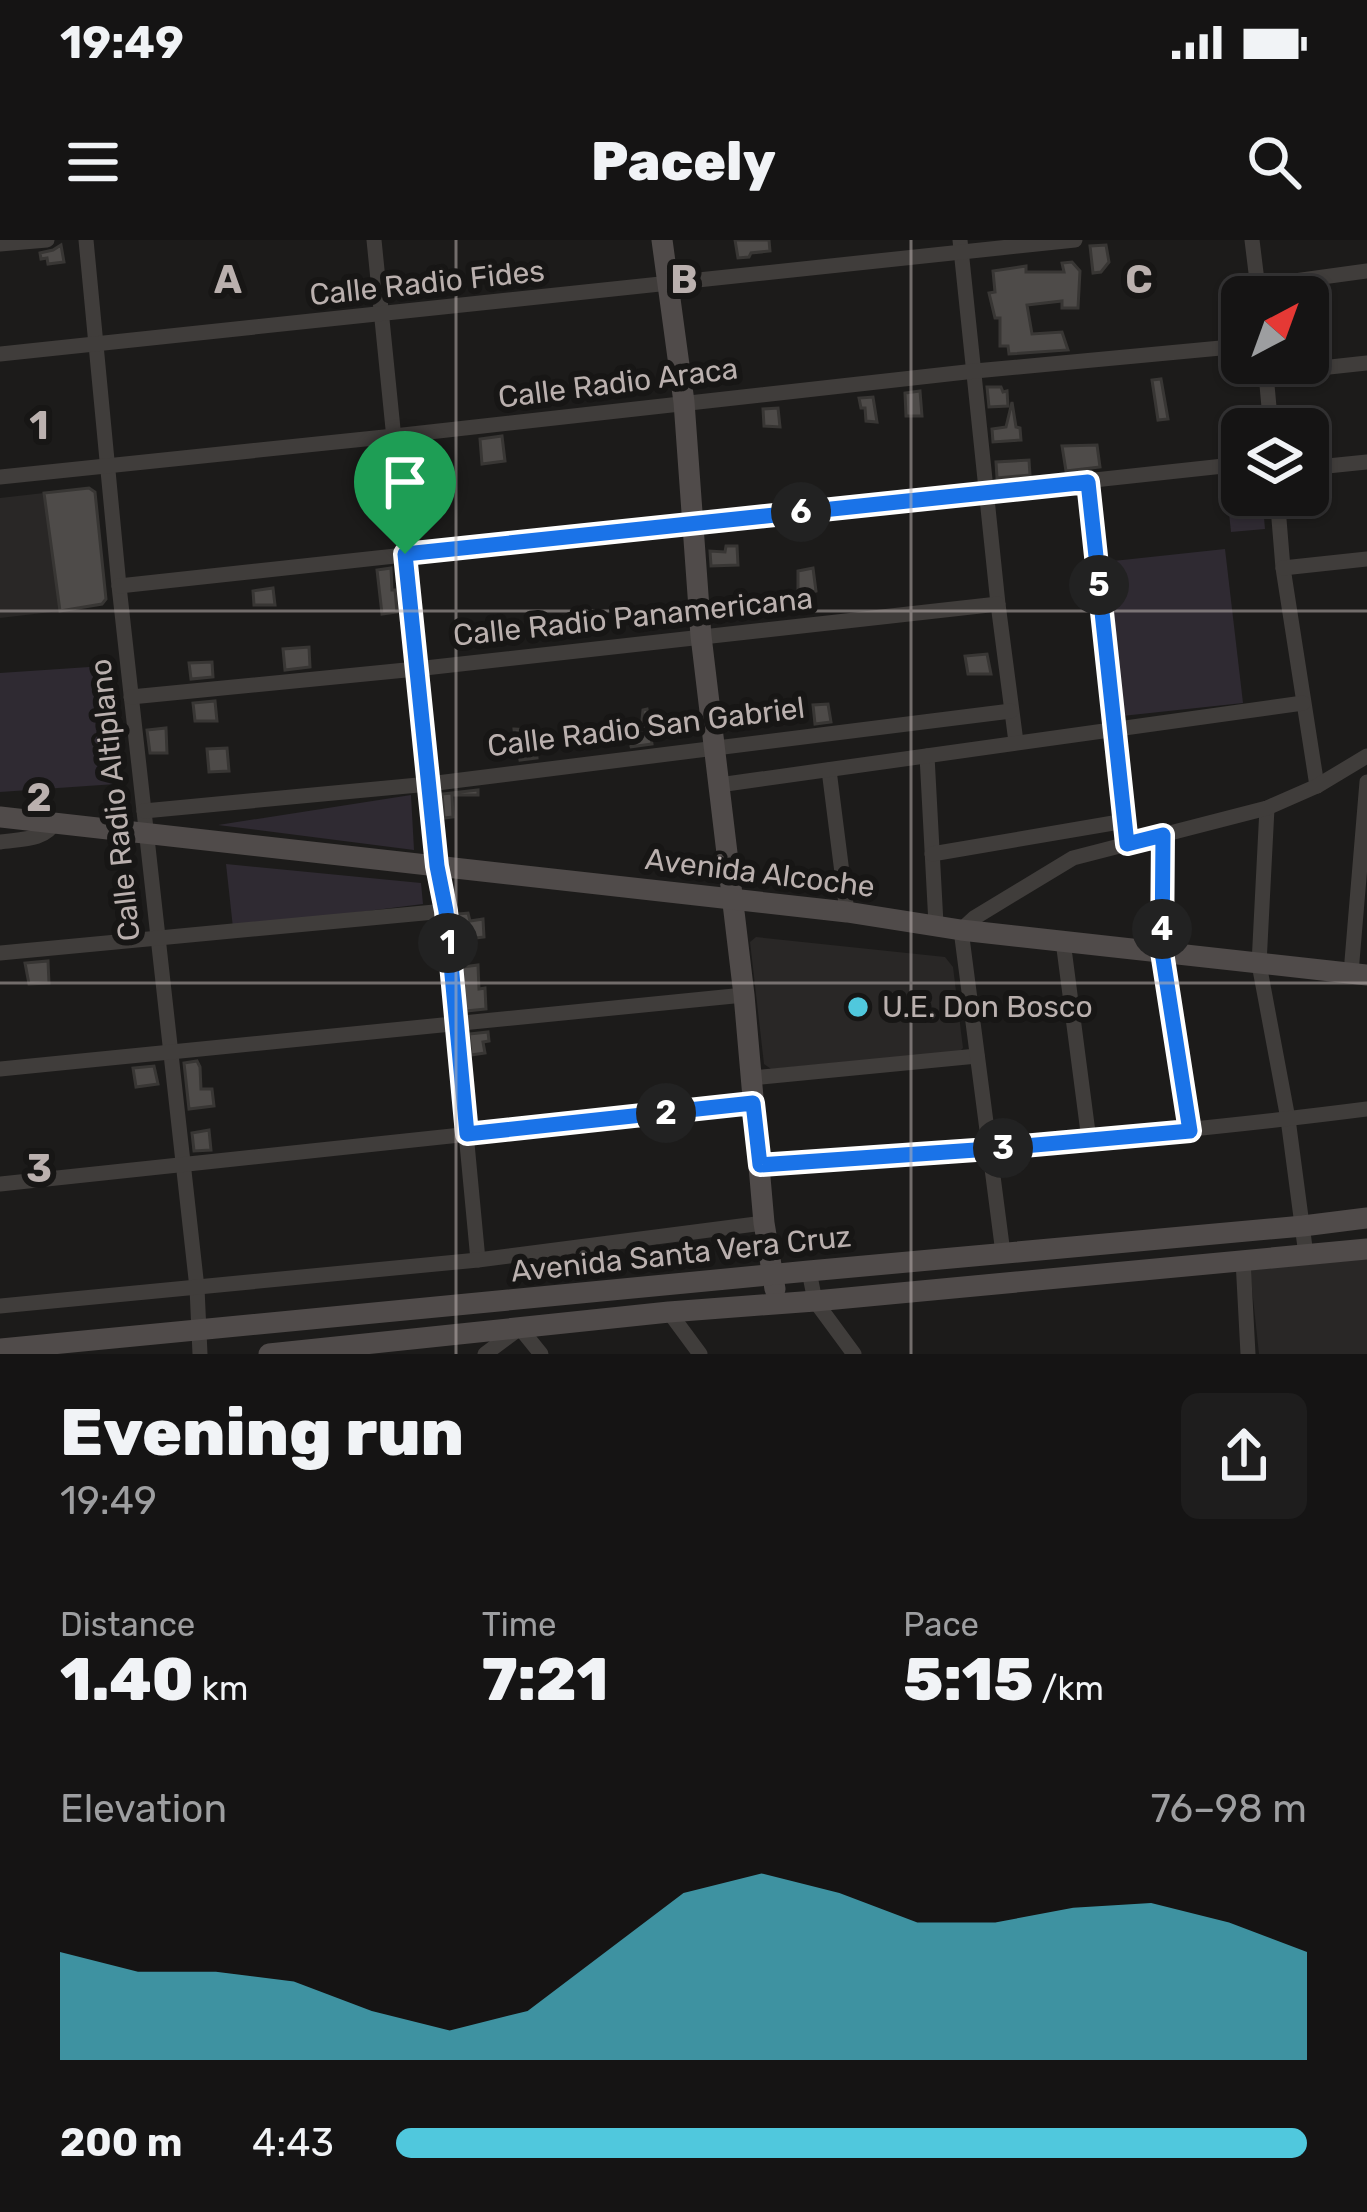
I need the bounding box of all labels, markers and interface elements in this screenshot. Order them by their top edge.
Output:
text: 19:49 [60,16,184,69]
icon: menu [60,129,126,195]
icon: search [1241,129,1307,195]
text: Pacely [591,130,776,194]
street label: Calle Radio Fides [308,253,546,313]
text: A [214,257,242,303]
text: B [670,257,698,303]
text: C [1125,257,1153,303]
north arrow [1221,276,1329,384]
map controls [1221,276,1329,516]
street label: Calle Radio Araca [496,350,740,416]
text: 1 [29,403,49,449]
button: layers [1221,408,1329,516]
pin [354,431,456,554]
icon: arrive [372,449,438,515]
pin: 6 [771,482,831,542]
text: 6 [790,492,812,531]
pin: 5 [1069,555,1129,615]
text: 5 [1088,565,1110,604]
street label: Calle Radio Panamericana [451,580,815,654]
street label: Calle Radio Altiplano [82,657,148,943]
street label: Calle Radio San Gabriel [485,690,807,764]
text: 2 [26,775,52,821]
street label: Avenida Alcoche [643,841,877,905]
pin: 4 [1132,899,1192,959]
text: 4 [1151,909,1173,948]
pin: 1 [418,913,478,973]
text: 1 [440,923,456,962]
place label: U.E. Don Bosco [882,989,1093,1025]
marker: U.E. Don Bosco [845,994,871,1020]
pin: 2 [636,1083,696,1143]
text: 2 [655,1093,677,1132]
pin: 3 [973,1118,1033,1178]
text: 3 [992,1128,1014,1167]
text: 3 [26,1146,52,1192]
street label: Avenida Santa Vera Cruz [509,1218,853,1290]
text: Evening run [60,1393,464,1472]
button: share [1181,1393,1307,1519]
text: 19:49 [60,1478,157,1524]
text: Distance [60,1605,195,1644]
text: Time [482,1605,556,1644]
text: Pace [903,1605,979,1644]
text: 1.40 [60,1644,194,1715]
text: 7:21 [482,1644,608,1715]
text: 5:15 [903,1644,1034,1715]
text: km [194,1669,248,1708]
text: /km [1034,1669,1104,1708]
text: Elevation [60,1786,227,1832]
text: 76–98 m [1151,1786,1307,1832]
text: 200 m [60,2120,182,2166]
text: 4:43 [252,2120,334,2166]

